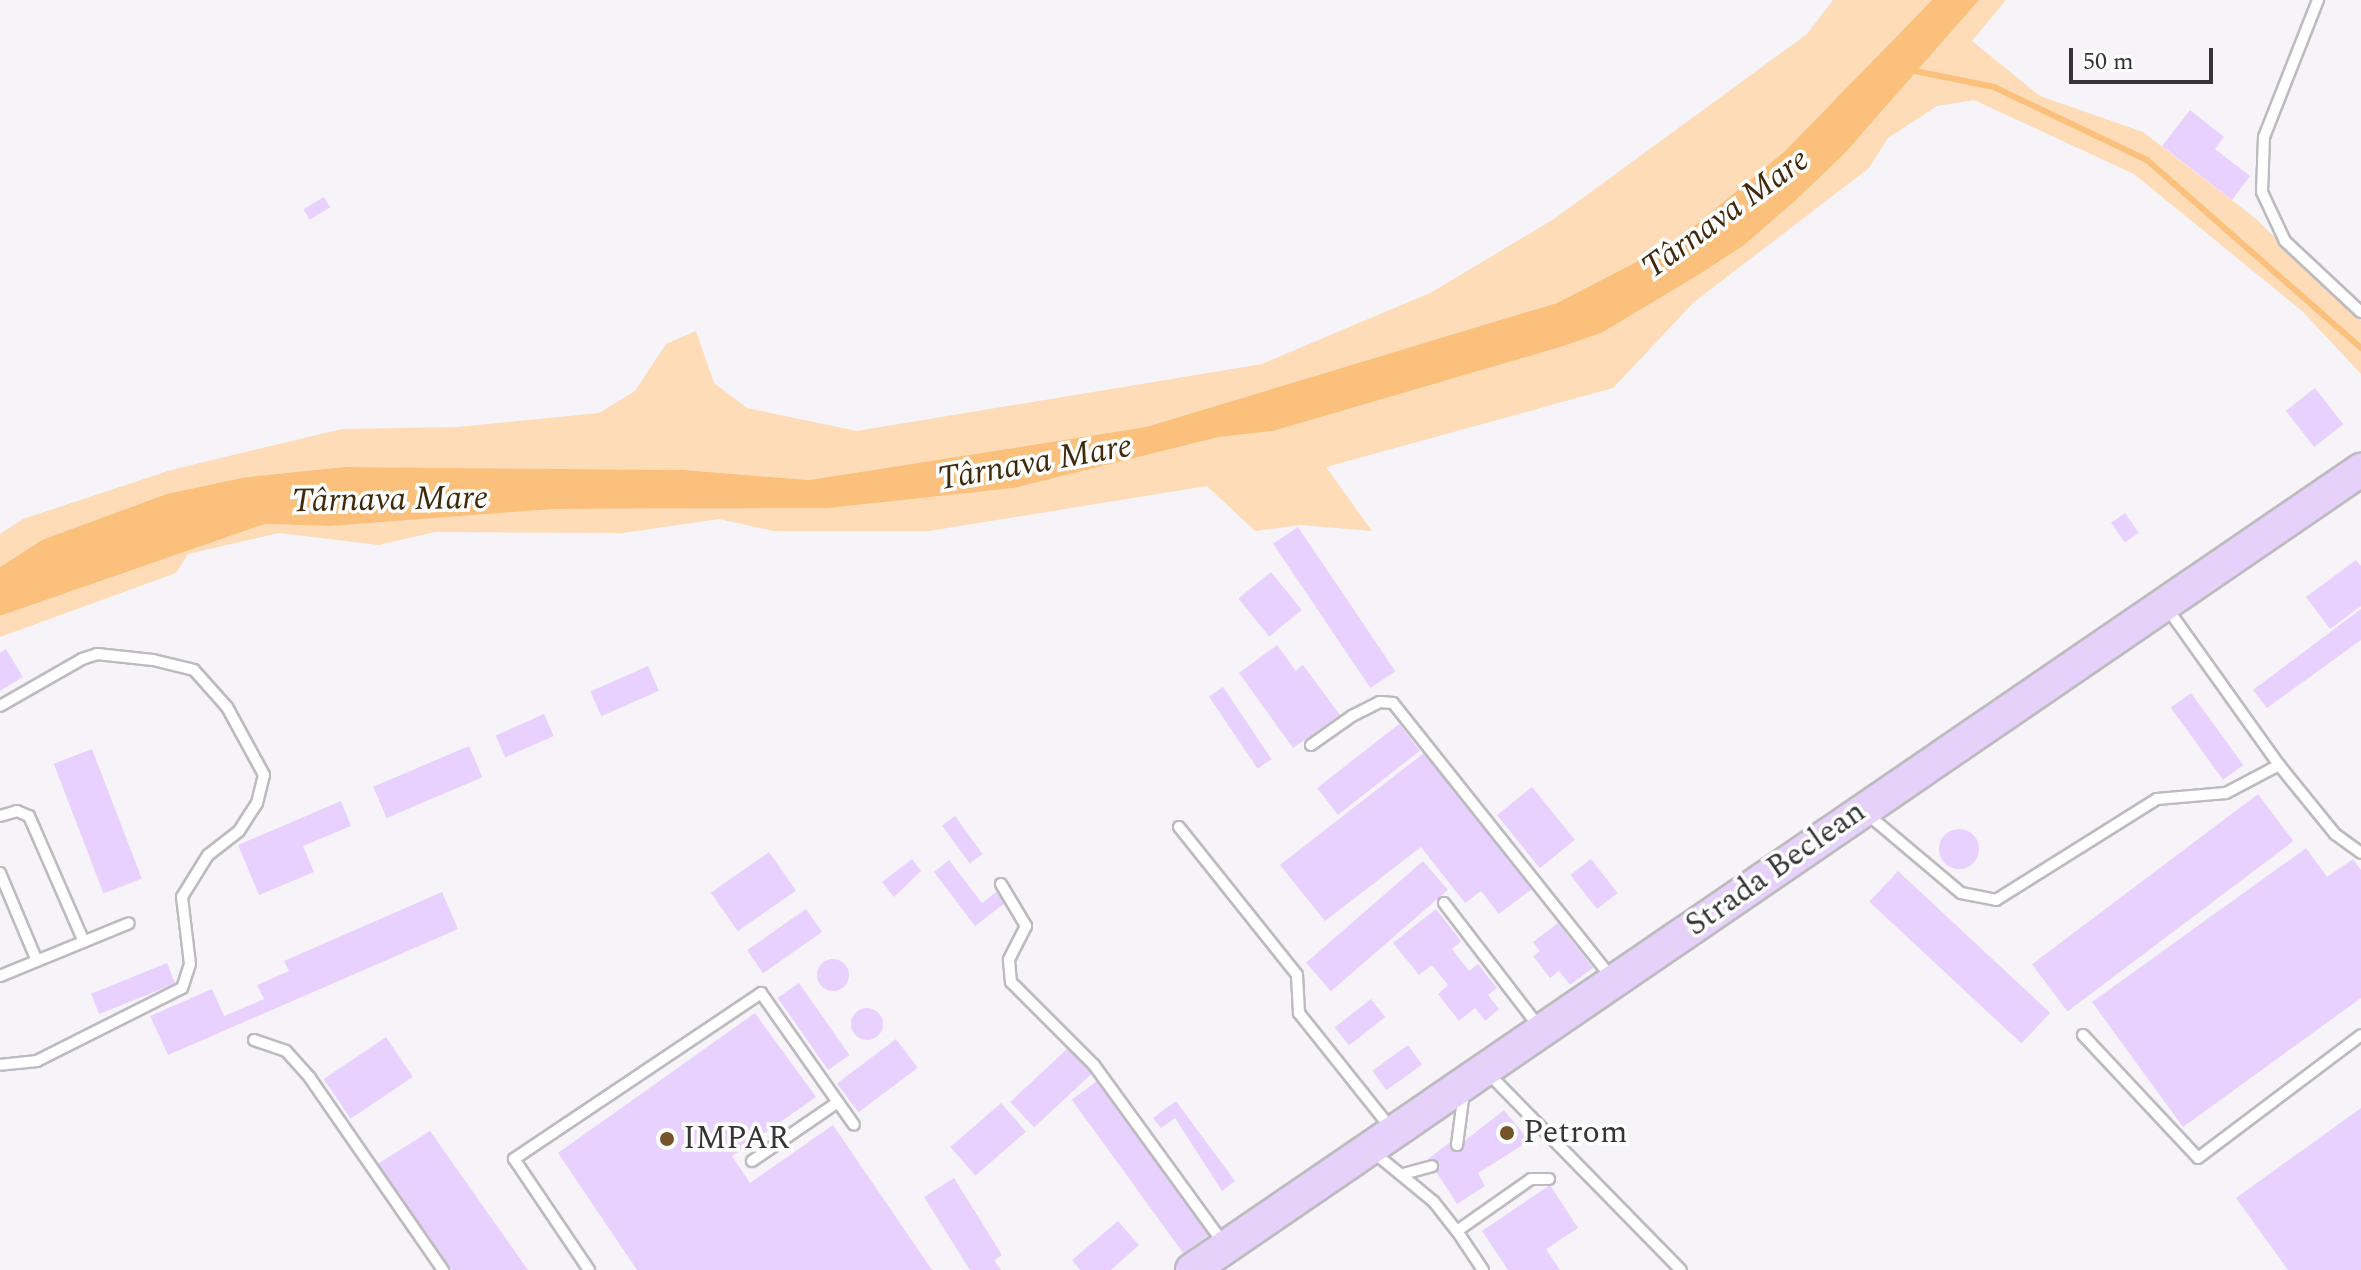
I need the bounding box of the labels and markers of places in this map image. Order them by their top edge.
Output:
place label: Petrom [1523,1114,1627,1152]
place label: IMPAR [683,1120,789,1158]
marker: Petrom [1498,1124,1516,1142]
marker: IMPAR [658,1130,676,1148]

